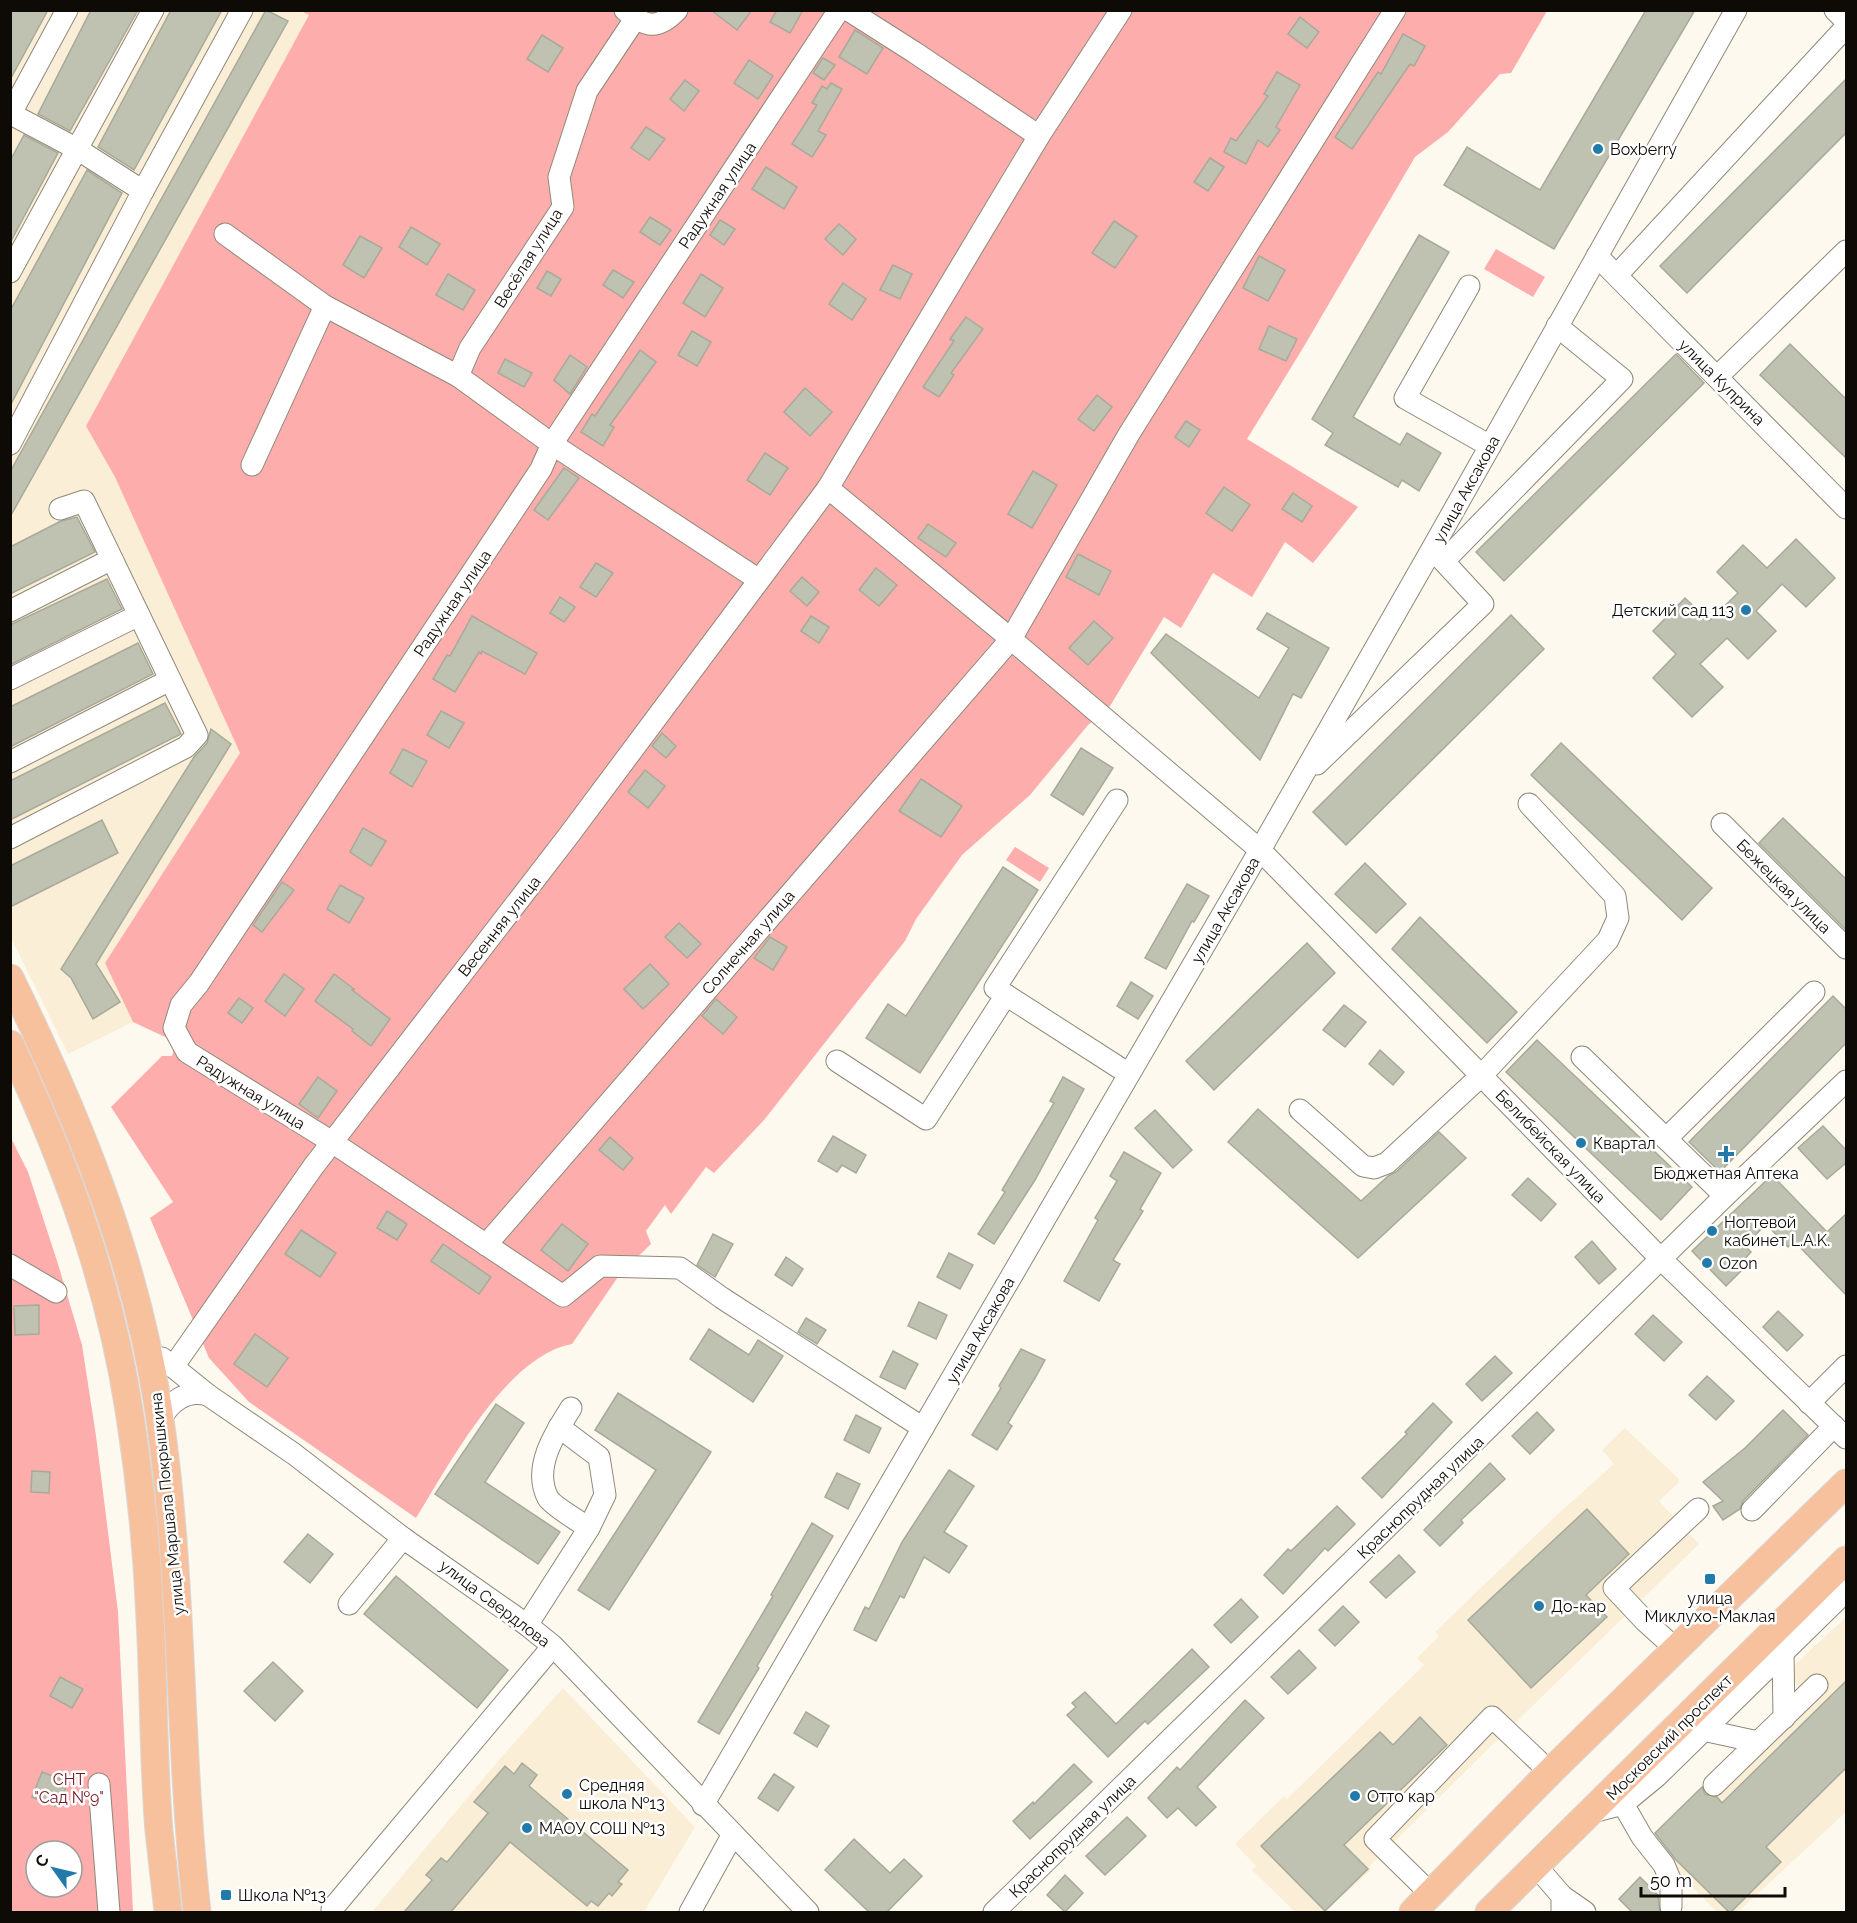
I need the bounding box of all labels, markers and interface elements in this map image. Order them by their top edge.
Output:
street label: Радужная улица [675,138,760,252]
place label: Boxberry [1610,140,1677,159]
marker: Boxberry [1591,142,1605,156]
street label: Весёлая улица [490,205,566,311]
street label: улица Куприна [1675,335,1769,429]
street label: улица Аксакова [1429,432,1504,546]
street label: Радужная улица [410,546,495,660]
place label: Детский сад 113 [1612,601,1734,620]
marker: Детский сад 113 [1739,603,1753,617]
street label: Бежецкая улица [1733,835,1835,937]
street label: улица Аксакова [1187,854,1264,967]
street label: Весенняя улица [454,872,545,980]
street label: Солнечная улица [698,886,799,998]
street label: Радужная улица [193,1051,309,1133]
street label: Белибейская улица [1492,1086,1610,1207]
place label: Квартал [1593,1134,1656,1153]
marker: Квартал [1574,1136,1588,1150]
marker: Бюджетная Аптека [1719,1147,1733,1161]
place label: Бюджетная Аптека [1653,1164,1799,1183]
place label: Ногтевой кабинет L.A.K. [1724,1213,1830,1250]
marker: Ногтевой кабинет L.A.K. [1705,1224,1719,1238]
place label: Ozon [1719,1254,1758,1273]
marker: Ozon [1700,1256,1714,1270]
street label: улица Аксакова [942,1274,1019,1387]
street label: улица Маршала Покрышкина [146,1392,189,1616]
street label: Краснопрудная улица [1353,1432,1487,1563]
street label: улица Свердлова [436,1556,554,1651]
marker: улица Миклухо-Маклая [1703,1572,1717,1586]
place label: улица Миклухо-Маклая [1644,1589,1776,1626]
place label: До-кар [1551,1597,1606,1616]
marker: До-кар [1532,1599,1546,1613]
street label: Московский проспект [1603,1670,1736,1804]
park label: СНТ "Сад №9" [34,1770,104,1807]
street label: Краснопрудная улица [1005,1771,1139,1902]
place label: Средняя школа №13 [579,1776,665,1813]
marker: Средняя школа №13 [560,1787,574,1801]
place label: Отто кар [1367,1787,1435,1806]
marker: Отто кар [1348,1789,1362,1803]
place label: МАОУ СОШ №13 [539,1819,665,1838]
marker: МАОУ СОШ №13 [520,1821,534,1835]
north arrow [24,1839,84,1899]
text: С [31,1851,53,1871]
scale bar [1641,1860,1785,1898]
text: 50 m [1650,1870,1692,1891]
place label: Школа №13 [238,1886,326,1905]
marker: Школа №13 [219,1888,233,1902]

